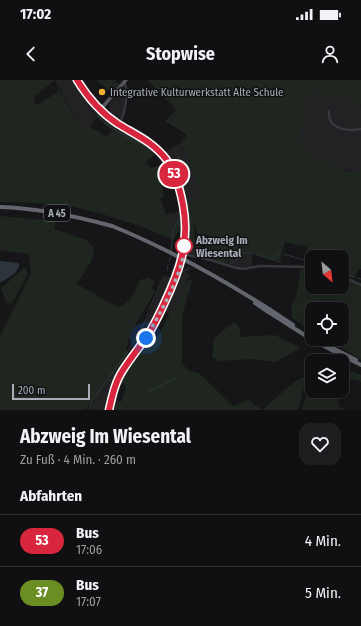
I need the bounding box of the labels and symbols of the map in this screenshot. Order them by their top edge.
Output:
place label: Integrative Kulturwerkstatt Alte Schule [110,86,283,99]
marker: Integrative Kulturwerkstatt Alte Schule [97,87,107,97]
line badge: 53 [156,161,192,187]
road number: A 45 [44,205,70,221]
place label: Abzweig Im Wiesental [195,234,248,260]
marker: Abzweig Im Wiesental [175,237,193,255]
north arrow [305,250,349,294]
your location [136,328,156,348]
scale bar [12,382,90,401]

